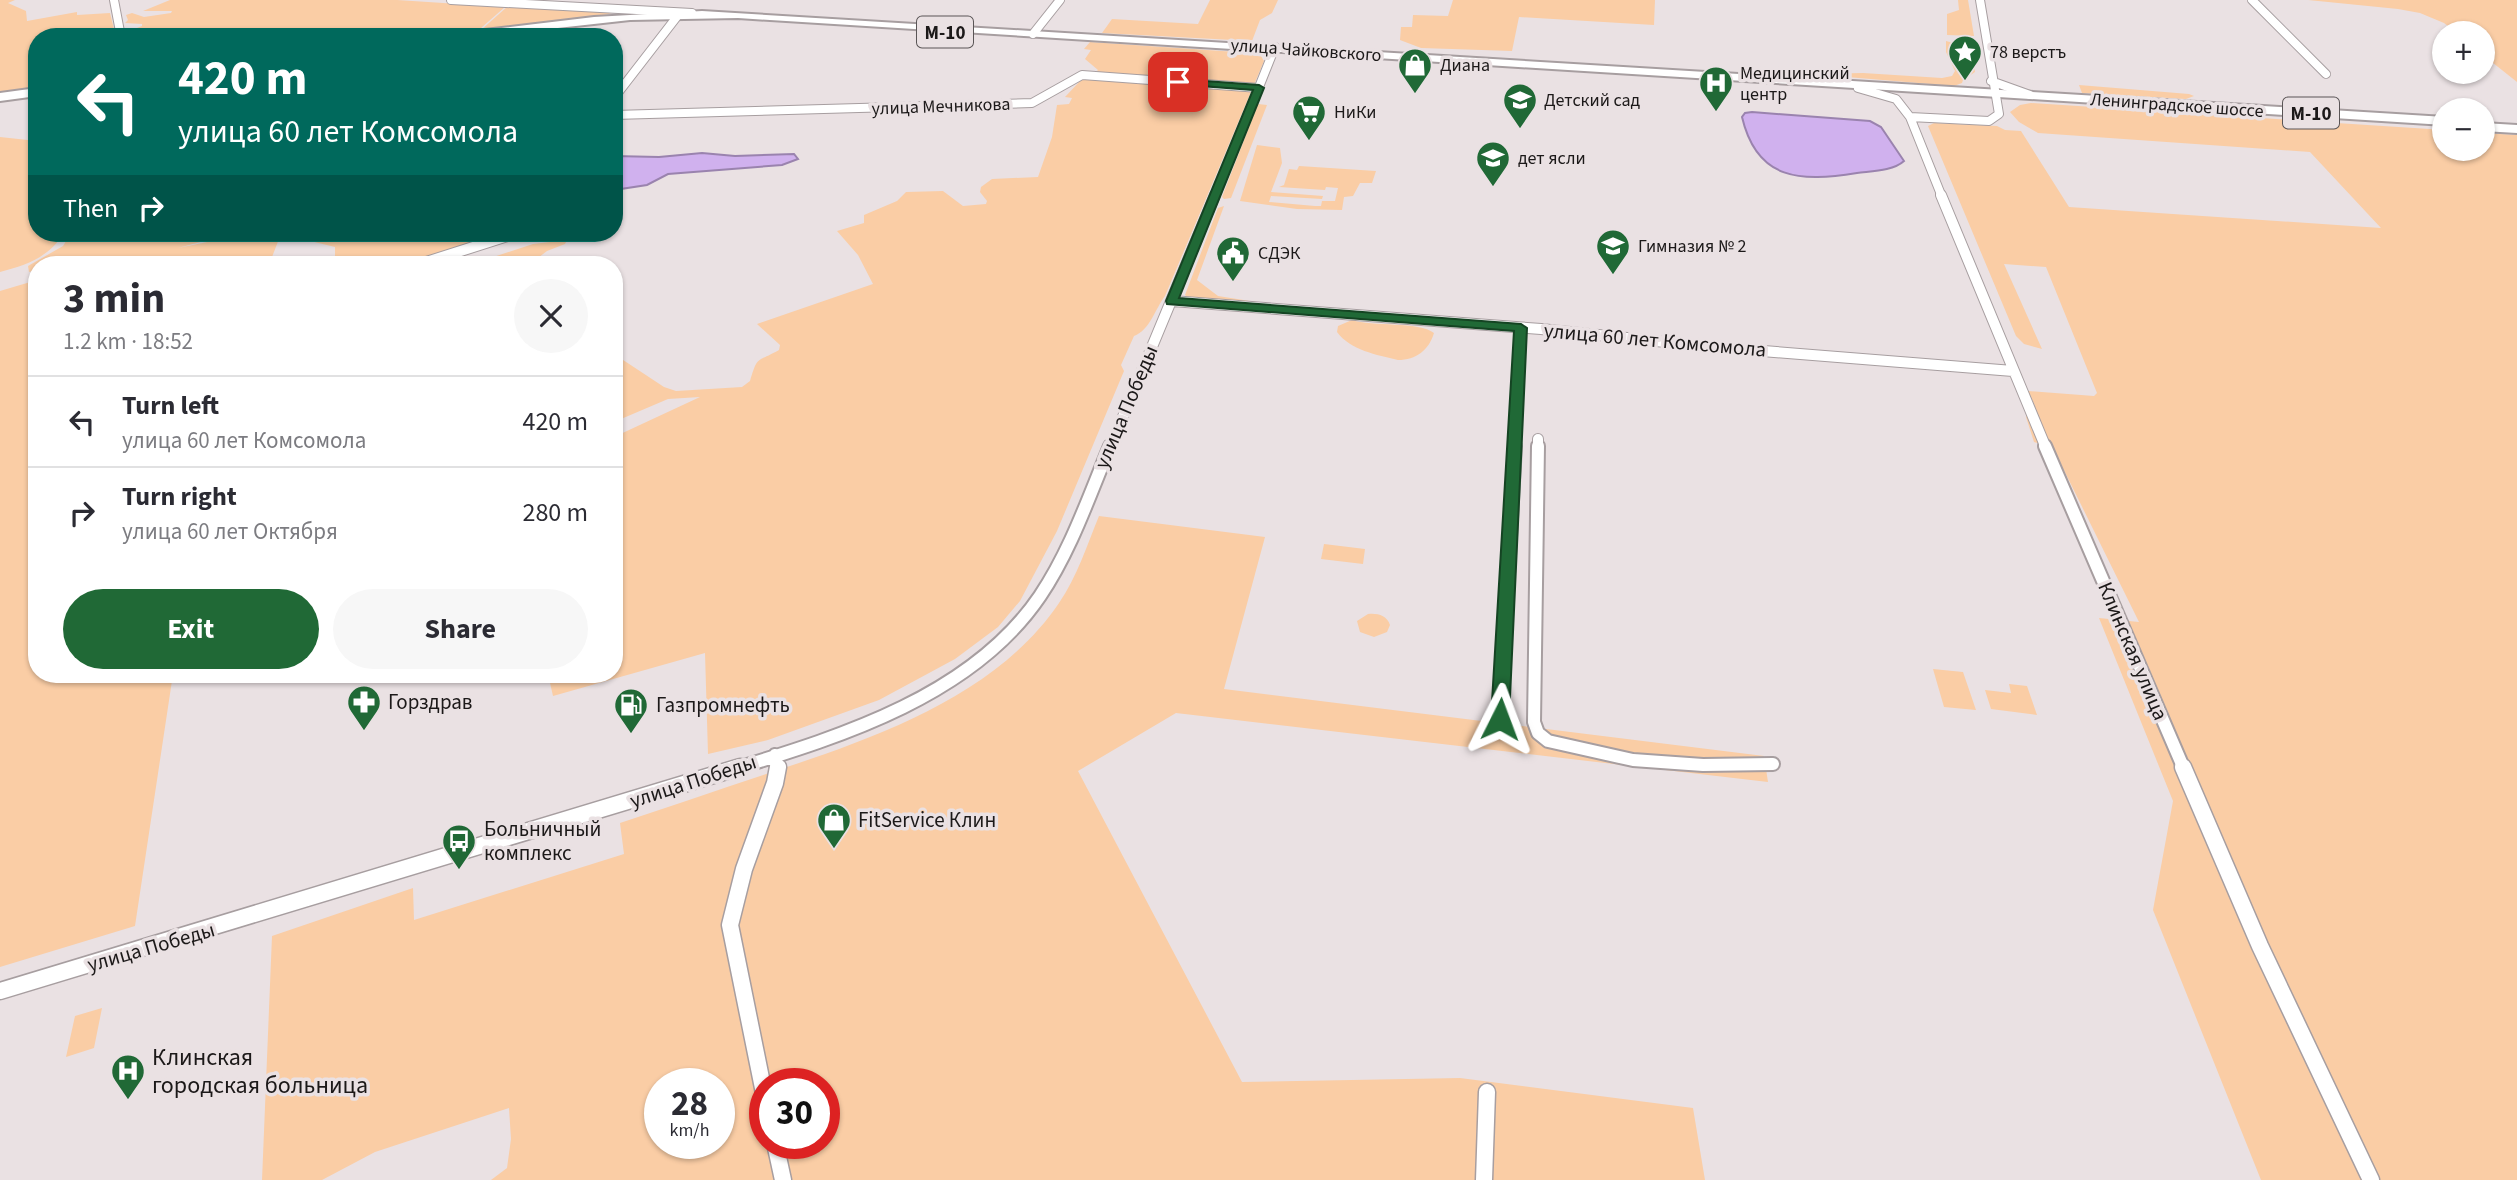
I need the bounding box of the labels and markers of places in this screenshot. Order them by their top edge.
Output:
place icon: 78 верстъ [1946,33,1984,82]
place label: 78 верстъ [1990,40,2066,65]
shop icon: Диана [1396,46,1434,95]
pin [1148,52,1208,112]
place label: Диана [1440,53,1490,78]
place label: Медицинский центр [1740,61,1850,107]
hospital icon: Медицинский центр [1697,64,1735,113]
school or university icon: Детский сад [1501,81,1539,130]
place label: Детский сад [1544,88,1641,113]
supermarket icon: НиКи [1290,93,1328,142]
place label: НиКи [1334,100,1377,125]
school or university icon: дет ясли [1474,139,1512,188]
place label: дет ясли [1518,146,1586,171]
school or university icon: Гимназия № 2 [1594,227,1632,276]
public building icon: СДЭК [1214,234,1252,283]
place label: Гимназия № 2 [1638,234,1747,259]
place label: СДЭК [1258,241,1301,266]
pharmacy icon: Горздрав [345,683,383,732]
fuel station icon: Газпромнефть [612,686,650,735]
place label: Горздрав [388,687,473,717]
place label: Газпромнефть [656,690,790,720]
shop icon: FitService Клин [815,801,853,850]
place label: FitService Клин [858,805,996,835]
place label: Больничный комплекс [484,814,601,868]
bus stop icon: Больничный комплекс [440,822,478,871]
place label: Клинская городская больница [152,1040,368,1103]
hospital icon: Клинская городская больница [109,1052,147,1101]

